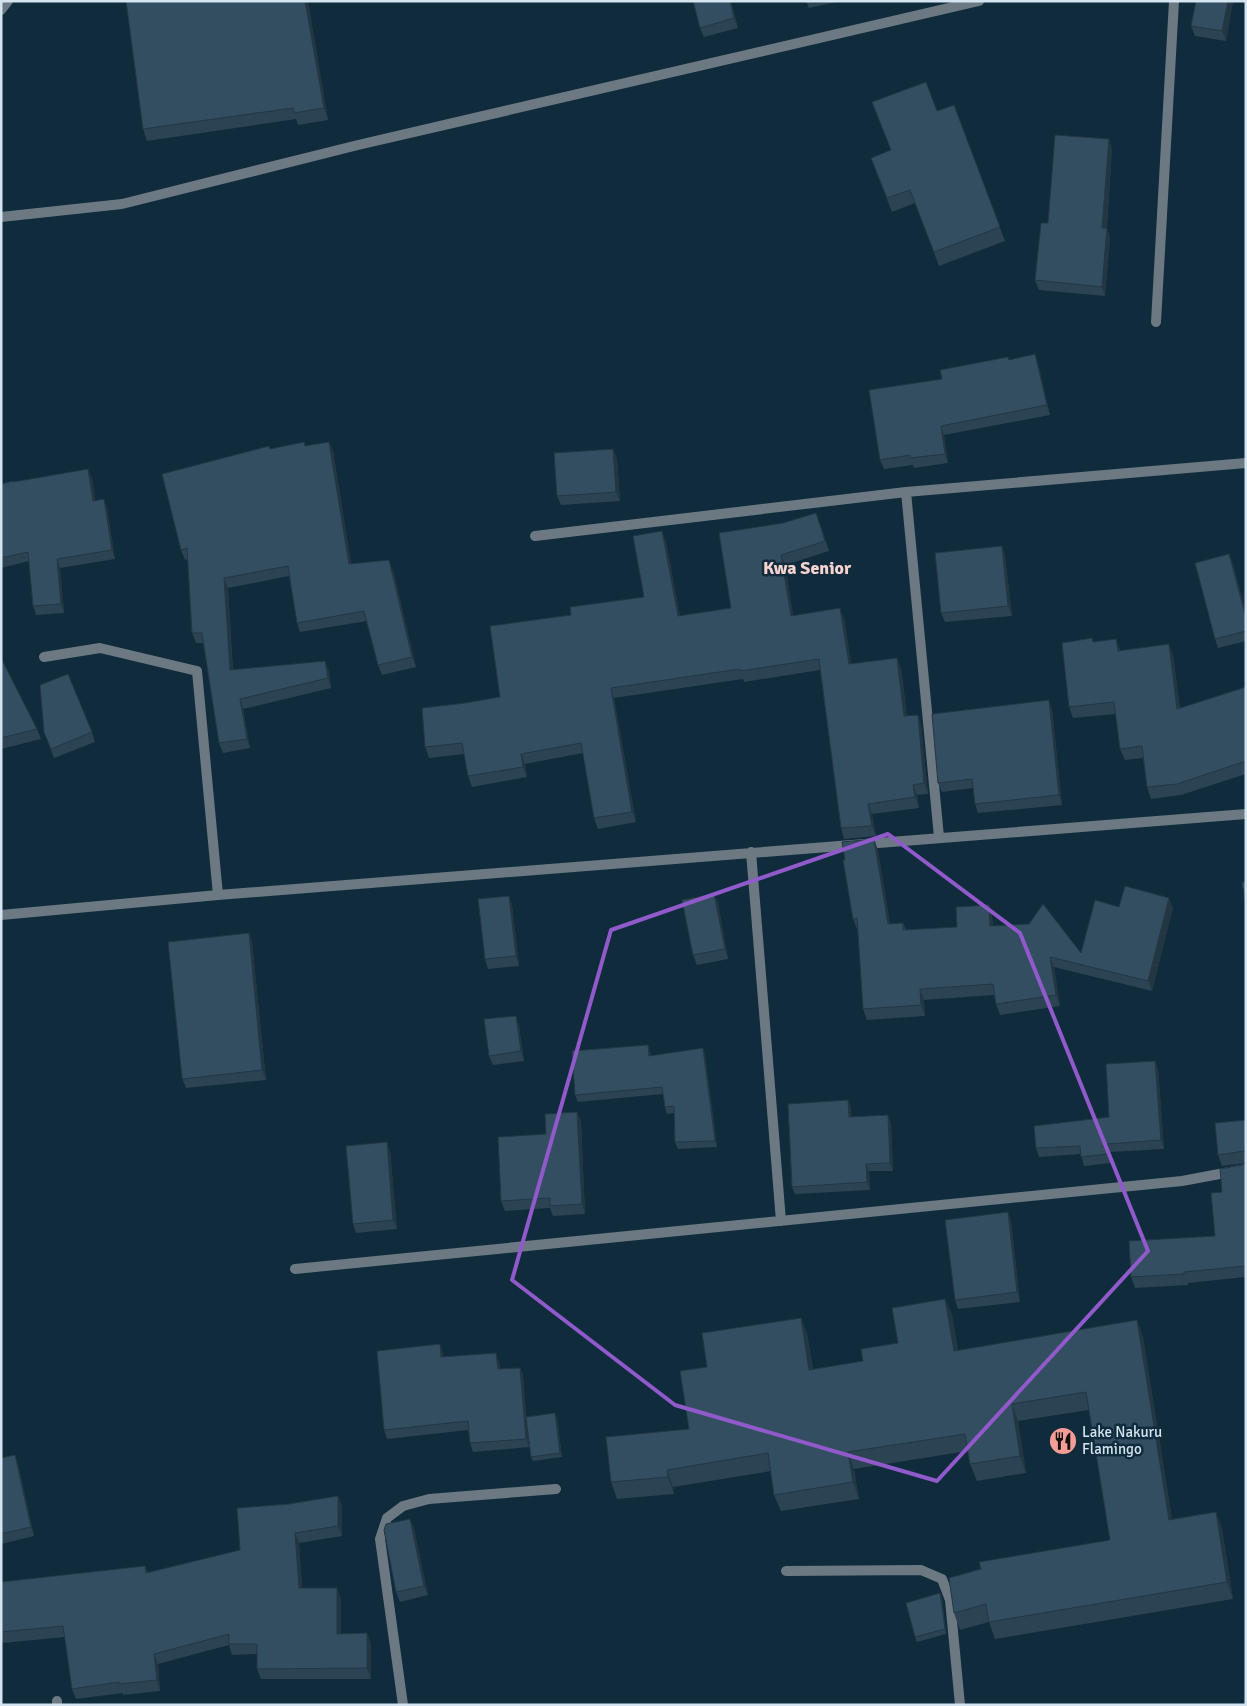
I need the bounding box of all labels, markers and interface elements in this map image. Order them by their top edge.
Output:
district label: Kwa Senior [763,557,852,579]
place label: Lake Nakuru Flamingo [1082,1423,1162,1458]
restaurant icon: Lake Nakuru Flamingo [1048,1426,1078,1456]

